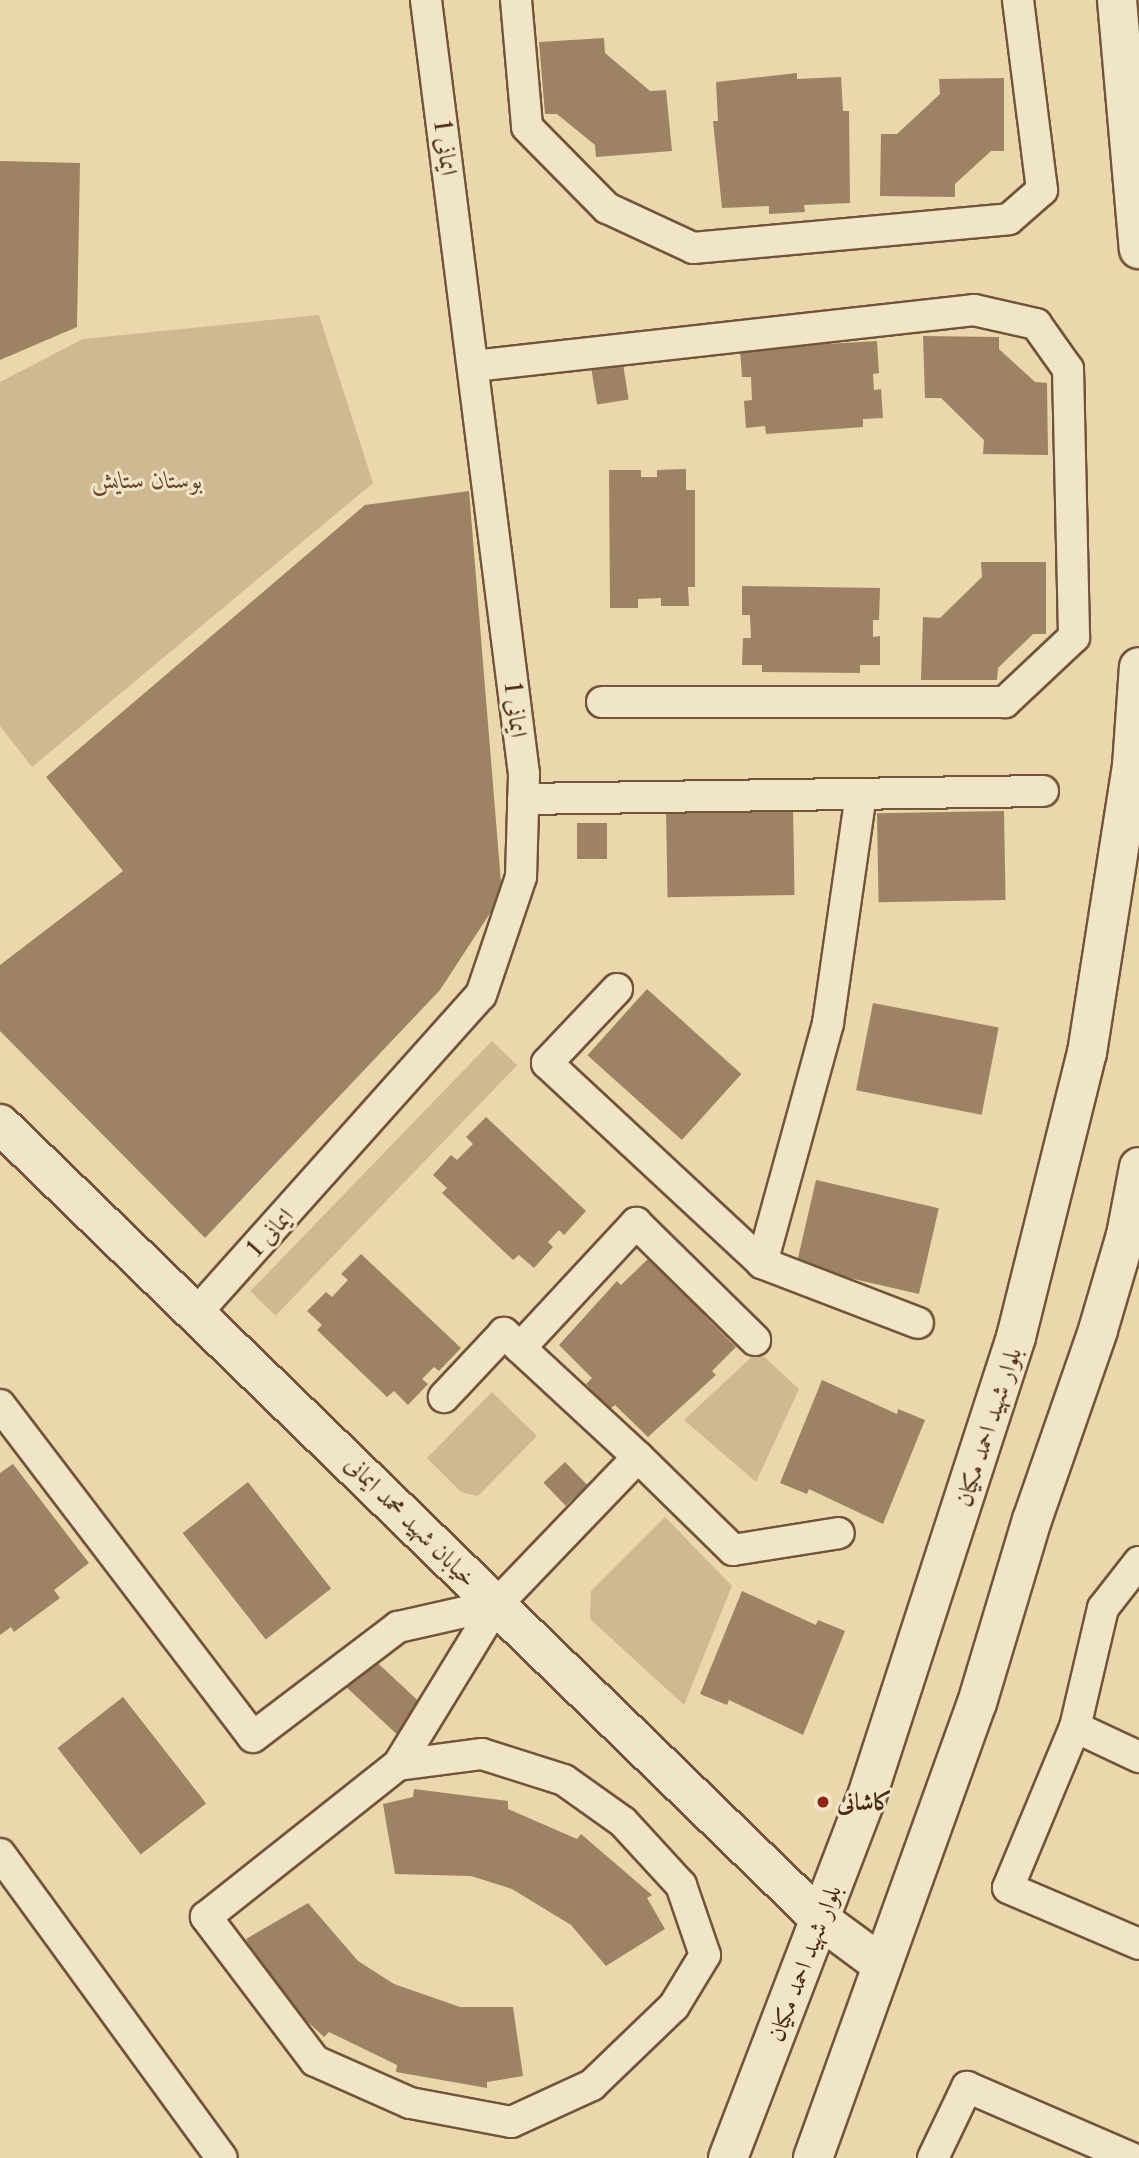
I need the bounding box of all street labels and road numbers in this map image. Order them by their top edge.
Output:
street label: ایمانی 1 [428,119,464,177]
street label: ایمانی 1 [498,681,534,739]
street label: ایمانی 1 [241,1202,299,1262]
street label: بلوار شهید احمد مکیان [949,1344,1027,1510]
street label: خیابان شهید محمد ایمانی [339,1449,483,1593]
street label: بلوار شهید احمد مکیان [761,1881,847,2045]

